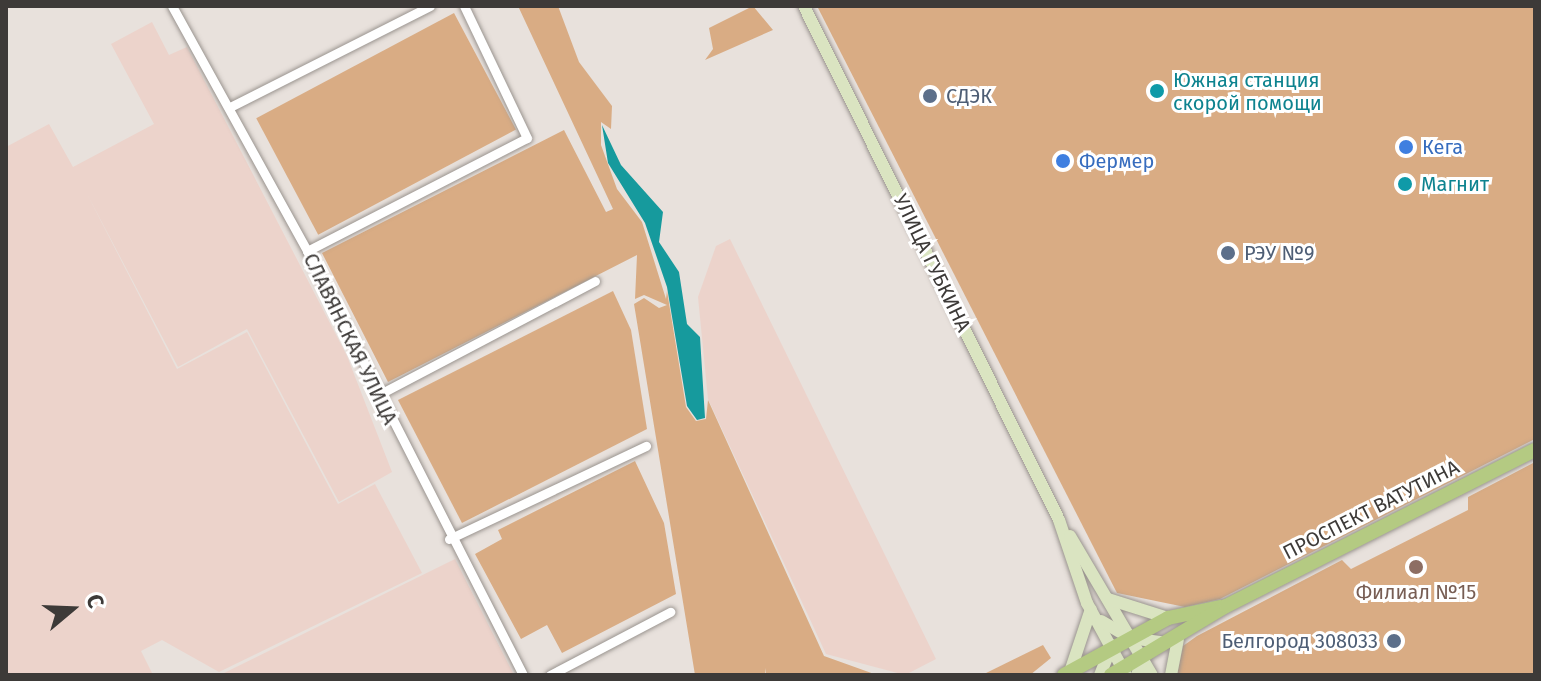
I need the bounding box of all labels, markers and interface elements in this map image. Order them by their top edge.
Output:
place label: Южная станция скорой помощи [1173,68,1322,115]
marker: Южная станция скорой помощи [1148,82,1166,100]
place label: СДЭК [946,84,992,108]
marker: СДЭК [921,87,939,105]
place label: Кега [1422,135,1463,159]
marker: Кега [1397,138,1415,156]
place label: Фермер [1079,149,1154,173]
marker: Фермер [1054,152,1072,170]
place label: Магнит [1421,172,1489,196]
marker: Магнит [1396,175,1414,193]
street label: УЛИЦА ГУБКИНА [888,190,976,336]
place label: РЭУ №9 [1244,241,1314,265]
marker: РЭУ №9 [1219,244,1237,262]
street label: СЛАВЯНСКАЯ УЛИЦА [298,249,402,429]
street label: ПРОСПЕКТ ВАТУТИНА [1279,455,1463,565]
marker: Филиал №15 [1407,558,1425,576]
north arrow [32,569,112,649]
place label: Филиал №15 [1356,580,1476,604]
text: С [80,591,110,611]
place label: Белгород 308033 [1222,629,1378,653]
marker: Белгород 308033 [1385,632,1403,650]

